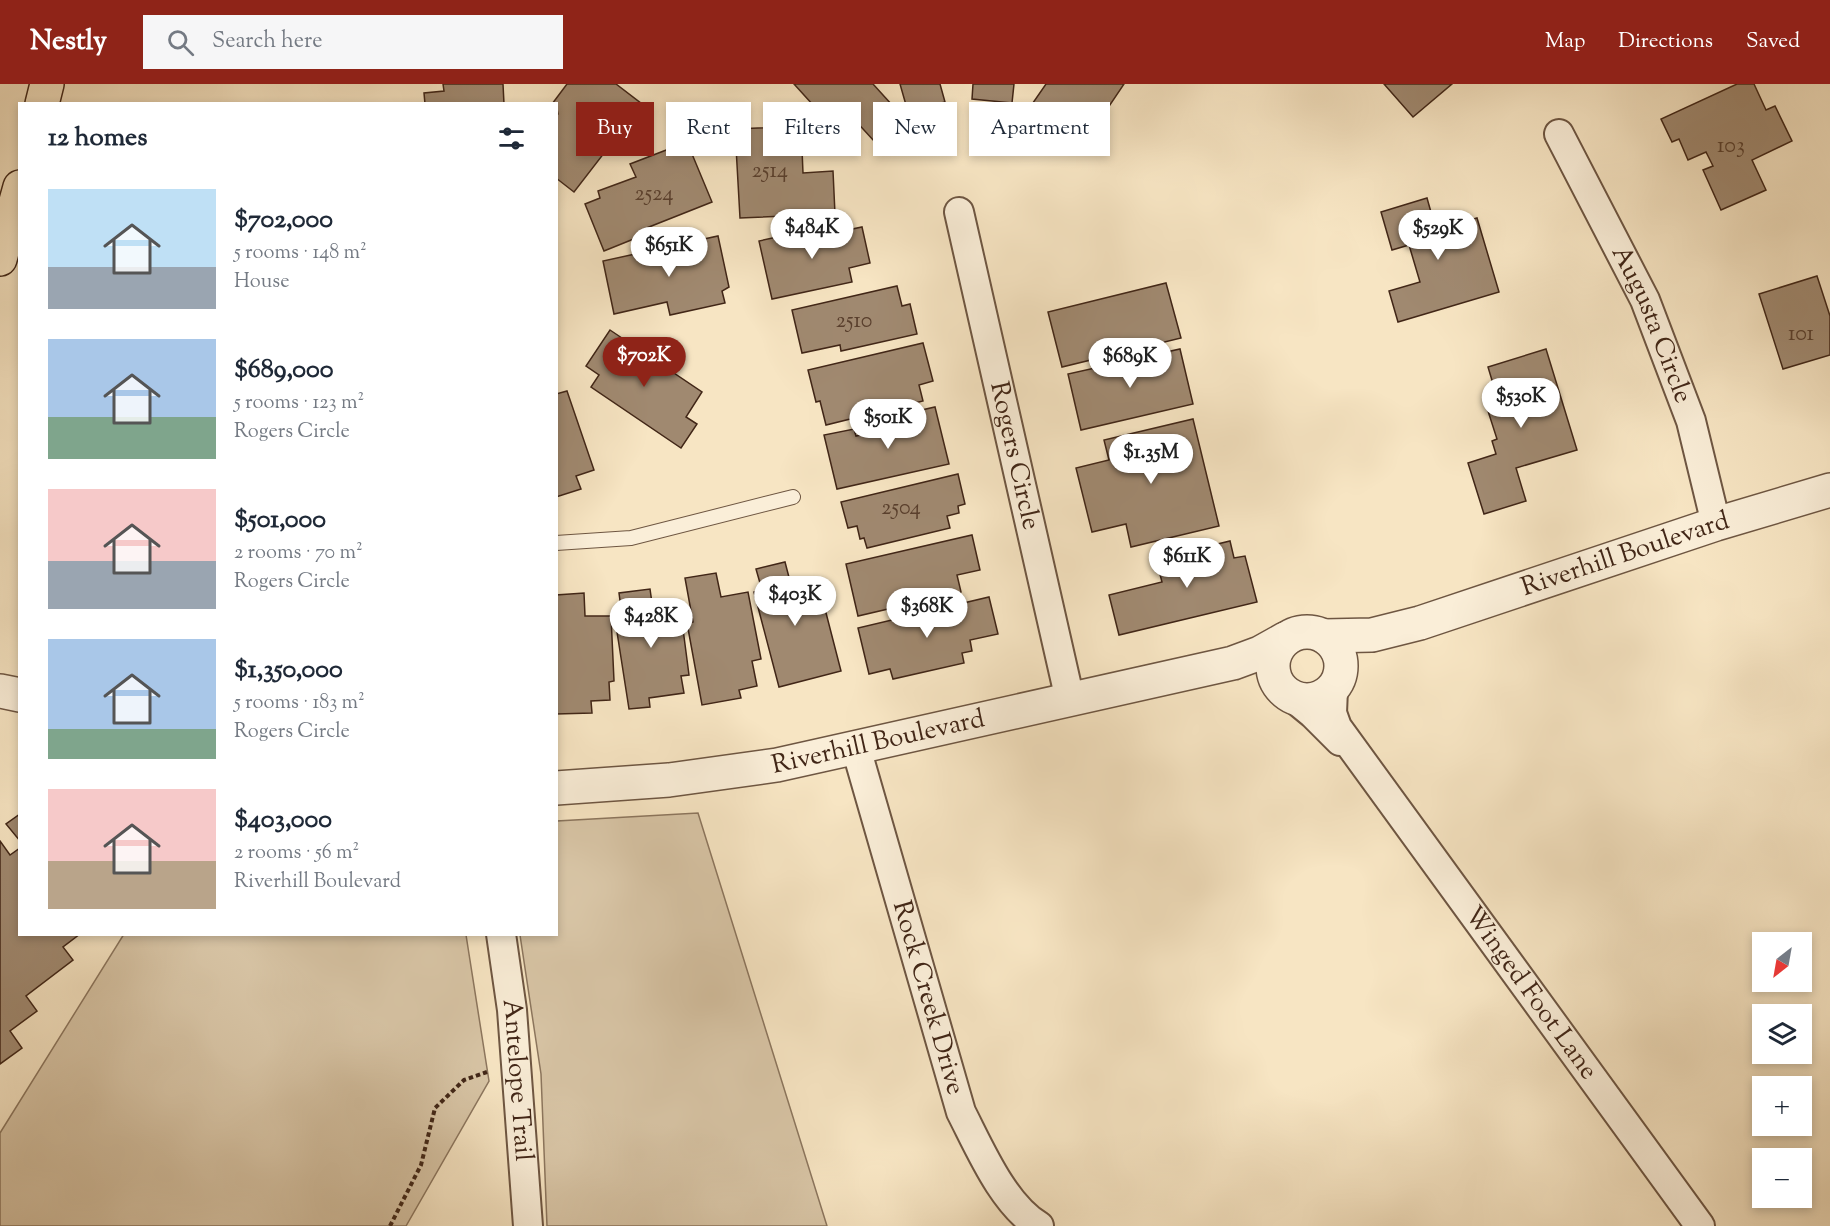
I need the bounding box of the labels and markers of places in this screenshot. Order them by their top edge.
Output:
pin: $484K [770,209,854,260]
pin: $529K [1396,210,1480,261]
pin: $651K [627,227,711,278]
pin: $702K [602,337,686,388]
pin: $689K [1088,338,1172,389]
pin: $530K [1479,378,1563,429]
pin: $501K [846,399,930,450]
pin: $1.35M [1102,434,1200,485]
pin: $611K [1145,538,1229,589]
pin: $403K [753,576,837,627]
pin: $368K [885,588,969,639]
pin: $428K [609,598,693,649]

